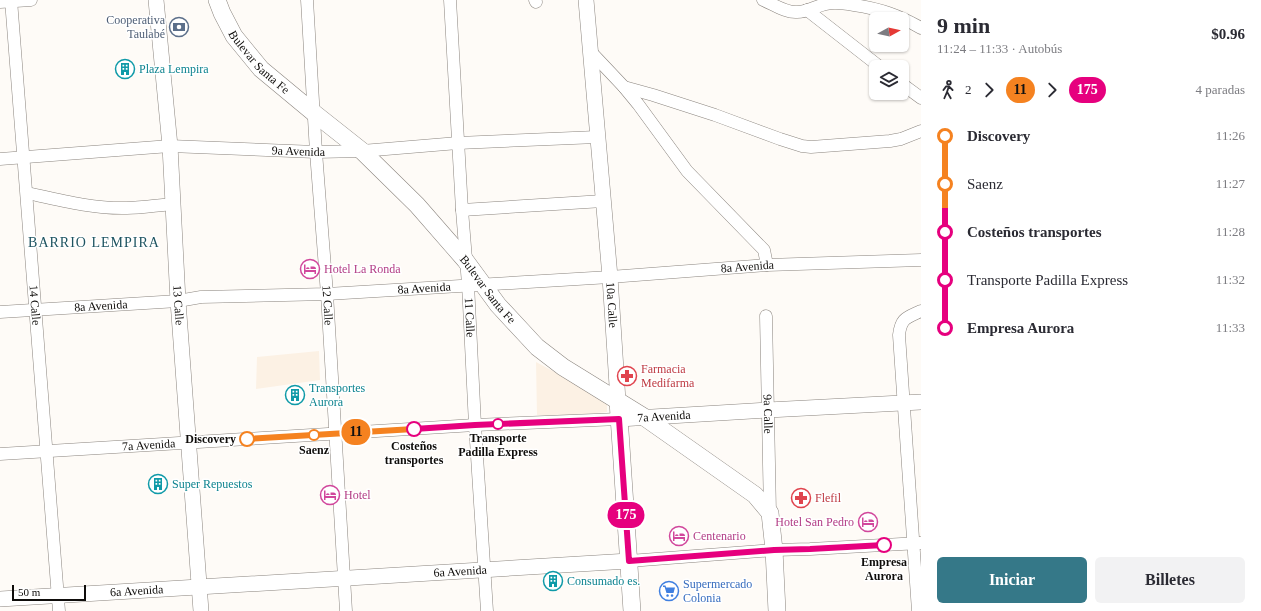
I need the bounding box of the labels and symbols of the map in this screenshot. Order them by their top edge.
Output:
north arrow [869,12,909,52]
place label: Cooperativa Taulabé [106,13,166,41]
bank icon: Cooperativa Taulabé [168,16,190,38]
street label: Bulevar Santa Fe [225,28,292,97]
building icon: Plaza Lempira [114,58,136,80]
place label: Plaza Lempira [139,62,209,76]
street label: 9a Avenida [271,143,326,159]
district label: BARRIO LEMPIRA [28,235,160,250]
street label: Bulevar Santa Fe [457,252,519,327]
hotel icon: Hotel La Ronda [299,258,321,280]
street label: 8a Avenida [720,258,775,276]
place label: Hotel La Ronda [324,262,401,276]
street label: 8a Avenida [397,280,452,297]
street label: 10a Calle [603,282,620,328]
street label: 14 Calle [26,284,44,326]
street label: 13 Calle [170,285,187,326]
street label: 12 Calle [319,285,336,326]
street label: 8a Avenida [74,297,129,314]
street label: 11 Calle [462,297,478,338]
place label: Farmacia Medifarma [641,362,695,390]
pharmacy icon: Farmacia Medifarma [616,365,638,387]
place label: Transportes Aurora [309,381,366,409]
building icon: Transportes Aurora [284,384,306,406]
street label: 9a Calle [761,394,775,434]
street label: 7a Avenida [637,408,692,425]
marker: Transporte Padilla Express [492,418,504,430]
line badge: 11 [338,419,374,445]
marker: Costeños transportes [406,421,422,437]
marker: Saenz [308,429,320,441]
marker: Discovery [239,431,255,447]
place label: Transporte Padilla Express [458,431,538,459]
place label: Discovery [185,432,236,446]
street label: 7a Avenida [122,436,176,454]
place label: Costeños transportes [385,439,444,467]
place label: Saenz [299,443,330,457]
building icon: Super Repuestos [147,473,169,495]
place label: Super Repuestos [172,477,253,491]
hotel icon: Hotel [319,484,341,506]
pharmacy icon: Flefil [790,487,812,509]
place label: Hotel [344,488,371,502]
place label: Flefil [815,491,842,505]
line badge: 175 [603,502,649,528]
hotel icon: Hotel San Pedro [857,511,879,533]
place label: Hotel San Pedro [775,515,854,529]
hotel icon: Centenario [668,525,690,547]
place label: Centenario [693,529,746,543]
marker: Empresa Aurora [876,537,892,553]
place label: Empresa Aurora [861,555,907,583]
street label: 6a Avenida [433,563,488,580]
building icon: Consumado es. [542,570,564,592]
place label: Consumado es. [567,574,640,588]
place label: Supermercado Colonia [683,577,752,605]
supermarket icon: Supermercado Colonia [658,580,680,602]
street label: 6a Avenida [110,582,165,599]
scale bar [12,583,86,602]

